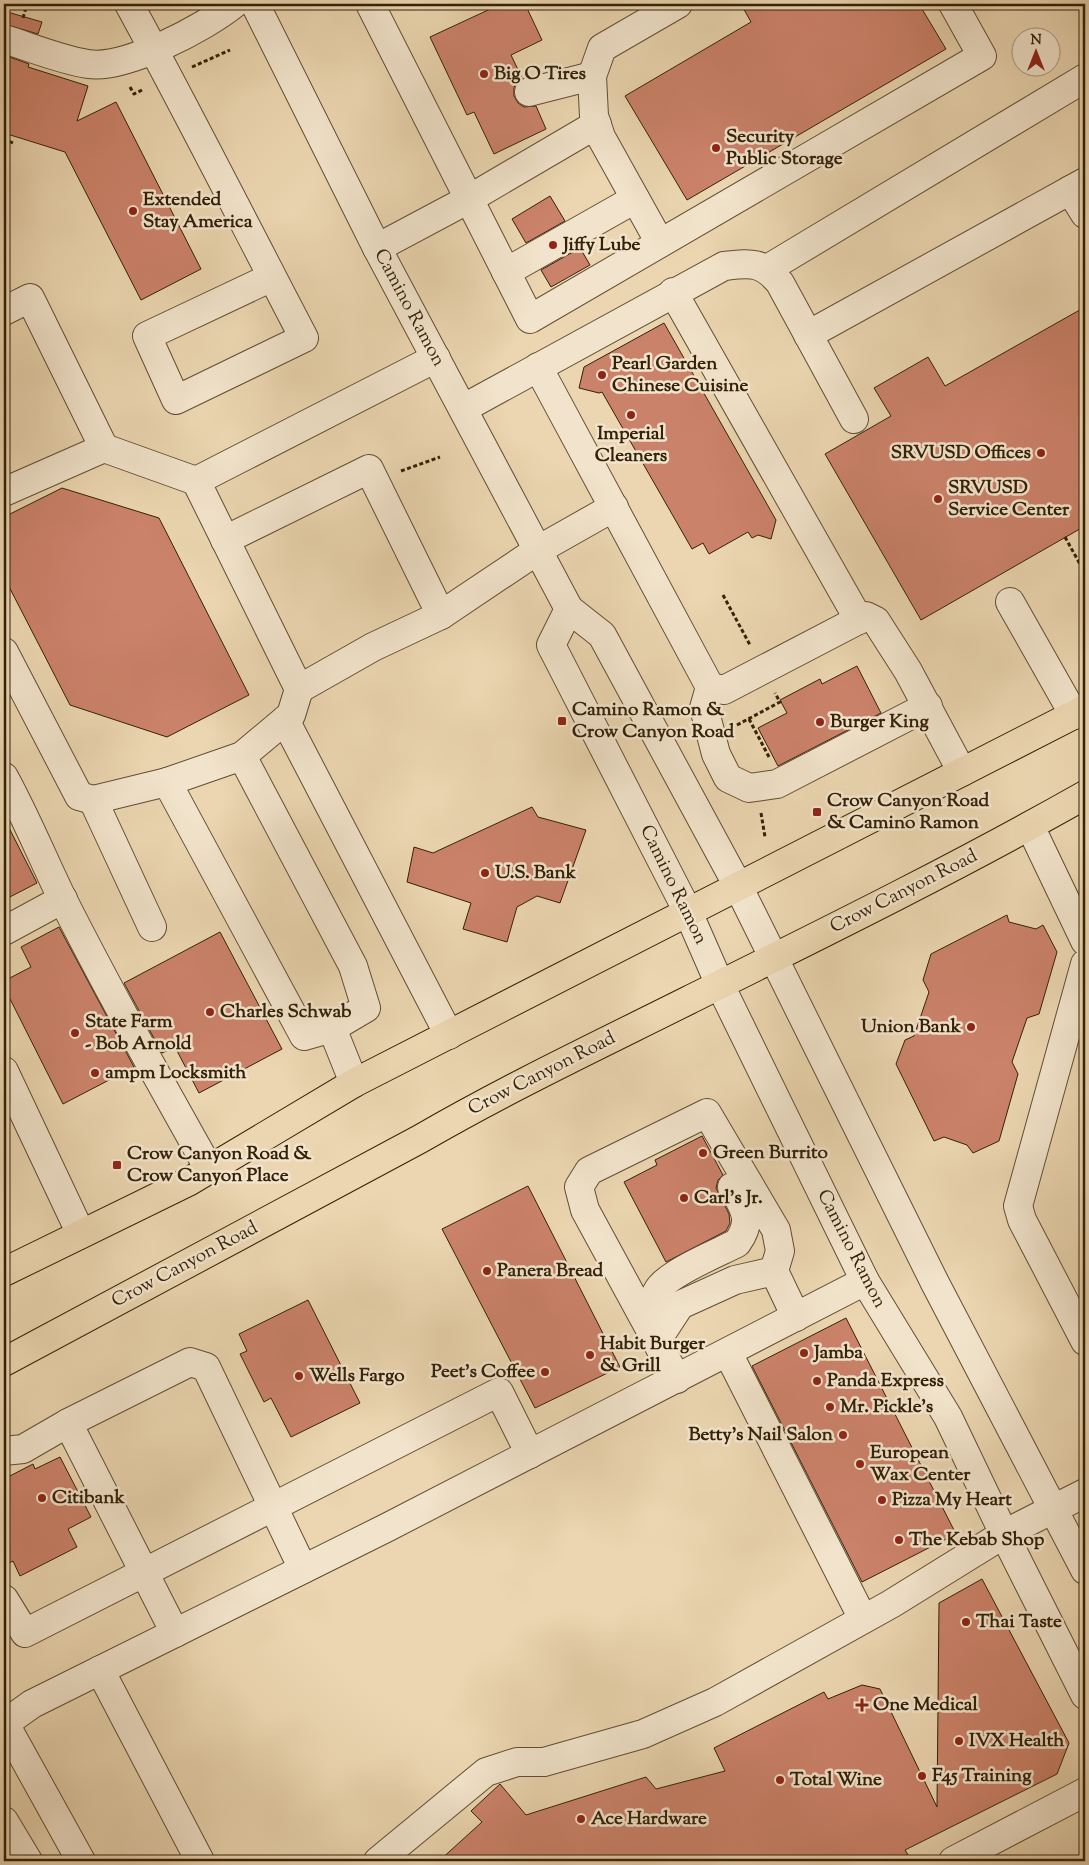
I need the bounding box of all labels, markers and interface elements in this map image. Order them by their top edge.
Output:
north arrow [1012,28,1062,78]
text: N [1030,31,1042,51]
place label: Big O Tires [494,61,587,88]
marker: Big O Tires [478,68,490,80]
place label: Security Public Storage [726,124,843,173]
marker: Security Public Storage [710,142,722,154]
place label: Extended Stay America [143,187,253,236]
marker: Extended Stay America [127,205,139,217]
place label: Jiffy Lube [561,232,641,259]
marker: Jiffy Lube [547,239,559,251]
street label: Camino Ramon [367,244,451,372]
place label: Pearl Garden Chinese Cuisine [612,351,748,400]
marker: Pearl Garden Chinese Cuisine [596,369,608,381]
marker: Imperial Cleaners [625,409,637,421]
place label: Imperial Cleaners [595,421,668,470]
place label: SRVUSD Offices [891,440,1032,467]
marker: SRVUSD Offices [1035,447,1047,459]
place label: SRVUSD Service Center [948,475,1070,524]
marker: SRVUSD Service Center [932,493,944,505]
place label: Camino Ramon & Crow Canyon Road [572,697,735,746]
place label: Burger King [830,709,929,736]
marker: Camino Ramon & Crow Canyon Road [556,715,568,727]
marker: Burger King [814,716,826,728]
place label: Crow Canyon Road & Camino Ramon [827,788,990,837]
marker: Crow Canyon Road & Camino Ramon [811,806,823,818]
street label: Camino Ramon [632,821,714,949]
street label: Crow Canyon Road [826,843,983,941]
place label: U.S. Bank [495,860,577,887]
marker: U.S. Bank [479,867,491,879]
place label: Charles Schwab [220,999,352,1026]
marker: Charles Schwab [204,1006,216,1018]
place label: State Farm - Bob Arnold [85,1009,192,1058]
place label: Union Bank [861,1014,962,1041]
marker: Union Bank [965,1021,977,1033]
street label: Crow Canyon Road [464,1025,621,1123]
marker: State Farm - Bob Arnold [69,1027,81,1039]
place label: ampm Locksmith [105,1060,247,1087]
marker: ampm Locksmith [89,1067,101,1079]
place label: Green Burrito [713,1140,829,1167]
place label: Crow Canyon Road & Crow Canyon Place [127,1141,312,1190]
marker: Green Burrito [697,1147,709,1159]
marker: Crow Canyon Road & Crow Canyon Place [111,1159,123,1171]
place label: Carl's Jr. [694,1185,763,1212]
street label: Camino Ramon [809,1185,893,1313]
marker: Carl's Jr. [678,1192,690,1204]
street label: Crow Canyon Road [107,1215,263,1315]
place label: Panera Bread [497,1258,603,1285]
marker: Panera Bread [481,1265,493,1277]
place label: Habit Burger & Grill [600,1331,706,1380]
place label: Jamba [812,1340,863,1367]
marker: Jamba [798,1347,810,1359]
marker: Habit Burger & Grill [584,1349,596,1361]
place label: Peet's Coffee [431,1359,535,1386]
place label: Wells Fargo [309,1363,405,1390]
marker: Peet's Coffee [539,1366,551,1378]
place label: Panda Express [827,1368,944,1395]
marker: Wells Fargo [293,1370,305,1382]
marker: Panda Express [811,1375,823,1387]
place label: Mr. Pickle's [840,1394,934,1421]
marker: Mr. Pickle's [824,1401,836,1413]
place label: Betty's Nail Salon [688,1422,834,1449]
marker: Betty's Nail Salon [837,1429,849,1441]
place label: European Wax Center [870,1440,971,1489]
marker: European Wax Center [854,1458,866,1470]
place label: Citibank [52,1485,125,1512]
place label: Pizza My Heart [892,1487,1012,1514]
marker: Citibank [36,1492,48,1504]
marker: Pizza My Heart [876,1494,888,1506]
place label: The Kebab Shop [909,1527,1045,1554]
marker: The Kebab Shop [893,1534,905,1546]
place label: Thai Taste [976,1609,1062,1636]
marker: Thai Taste [960,1616,972,1628]
place label: One Medical [873,1692,979,1719]
marker: One Medical [855,1698,869,1712]
place label: IVX Health [969,1728,1065,1755]
marker: IVX Health [953,1735,965,1747]
place label: F45 Training [932,1763,1032,1790]
place label: Total Wine [790,1767,882,1794]
marker: F45 Training [916,1770,928,1782]
marker: Total Wine [774,1774,786,1786]
place label: Ace Hardware [591,1806,707,1833]
marker: Ace Hardware [575,1813,587,1825]

